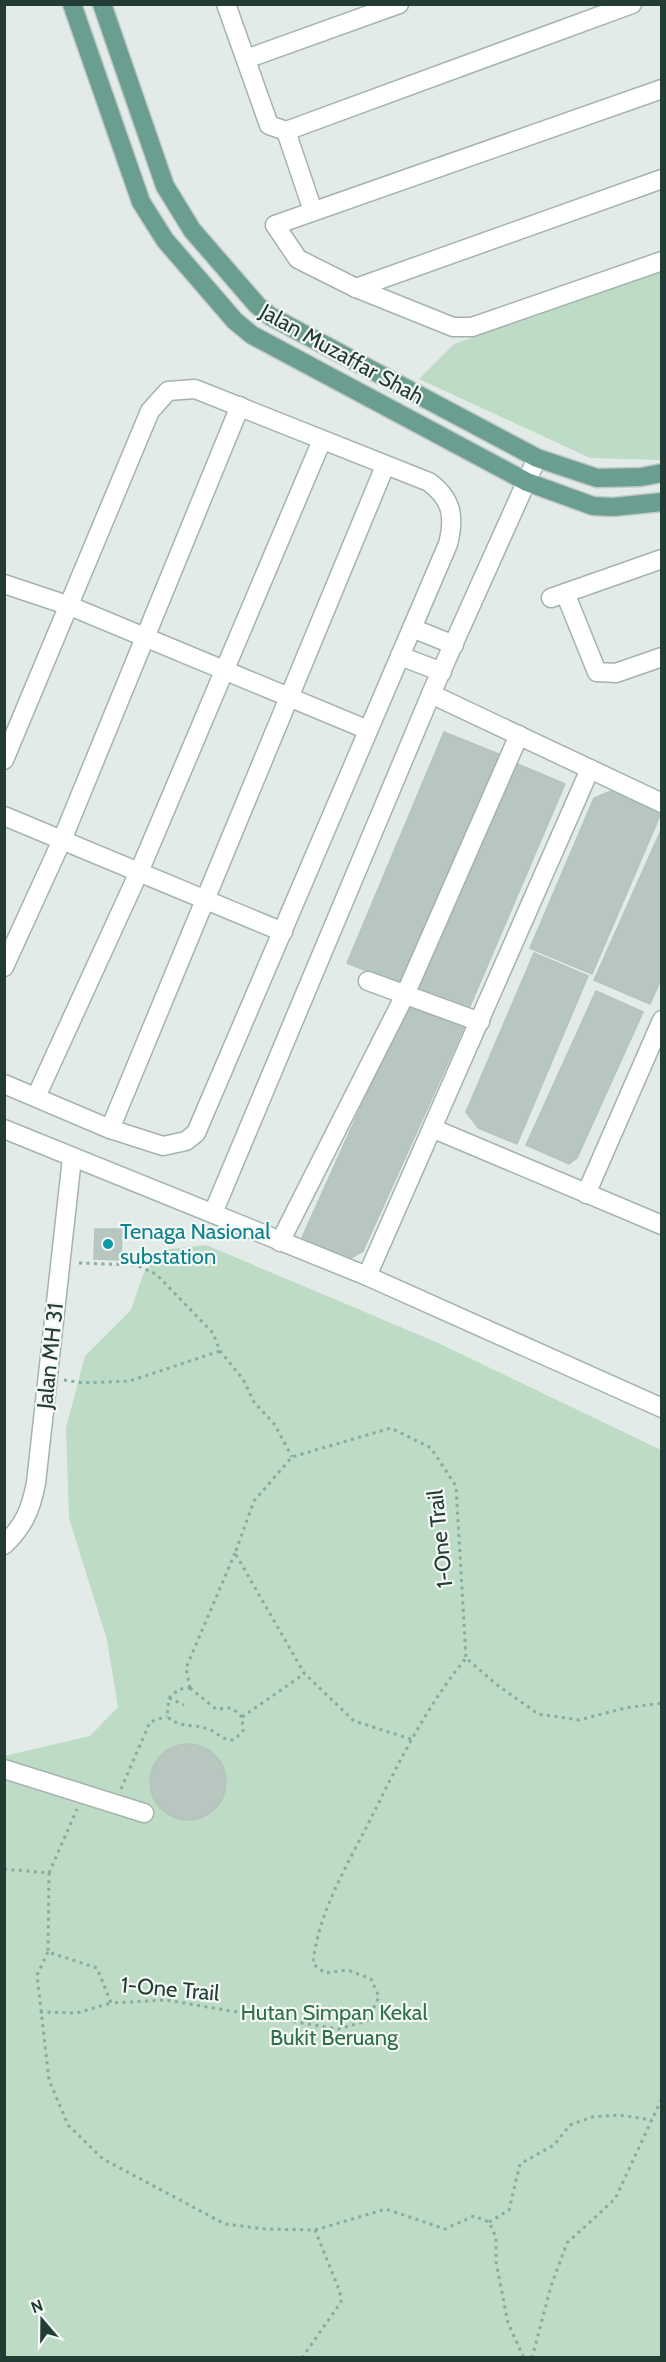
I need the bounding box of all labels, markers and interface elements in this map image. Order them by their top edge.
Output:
street label: Jalan Muzaffar Shah [255,297,429,410]
place label: Tenaga Nasional substation [120,1218,271,1270]
marker: Tenaga Nasional substation [101,1237,115,1251]
street label: Jalan MH 31 [31,1302,69,1411]
street label: 1-One Trail [421,1488,459,1590]
street label: 1-One Trail [120,1971,221,2007]
park label: Hutan Simpan Kekal Bukit Beruang [240,1999,428,2051]
north arrow [12,2290,72,2350]
text: N [28,2296,46,2317]

